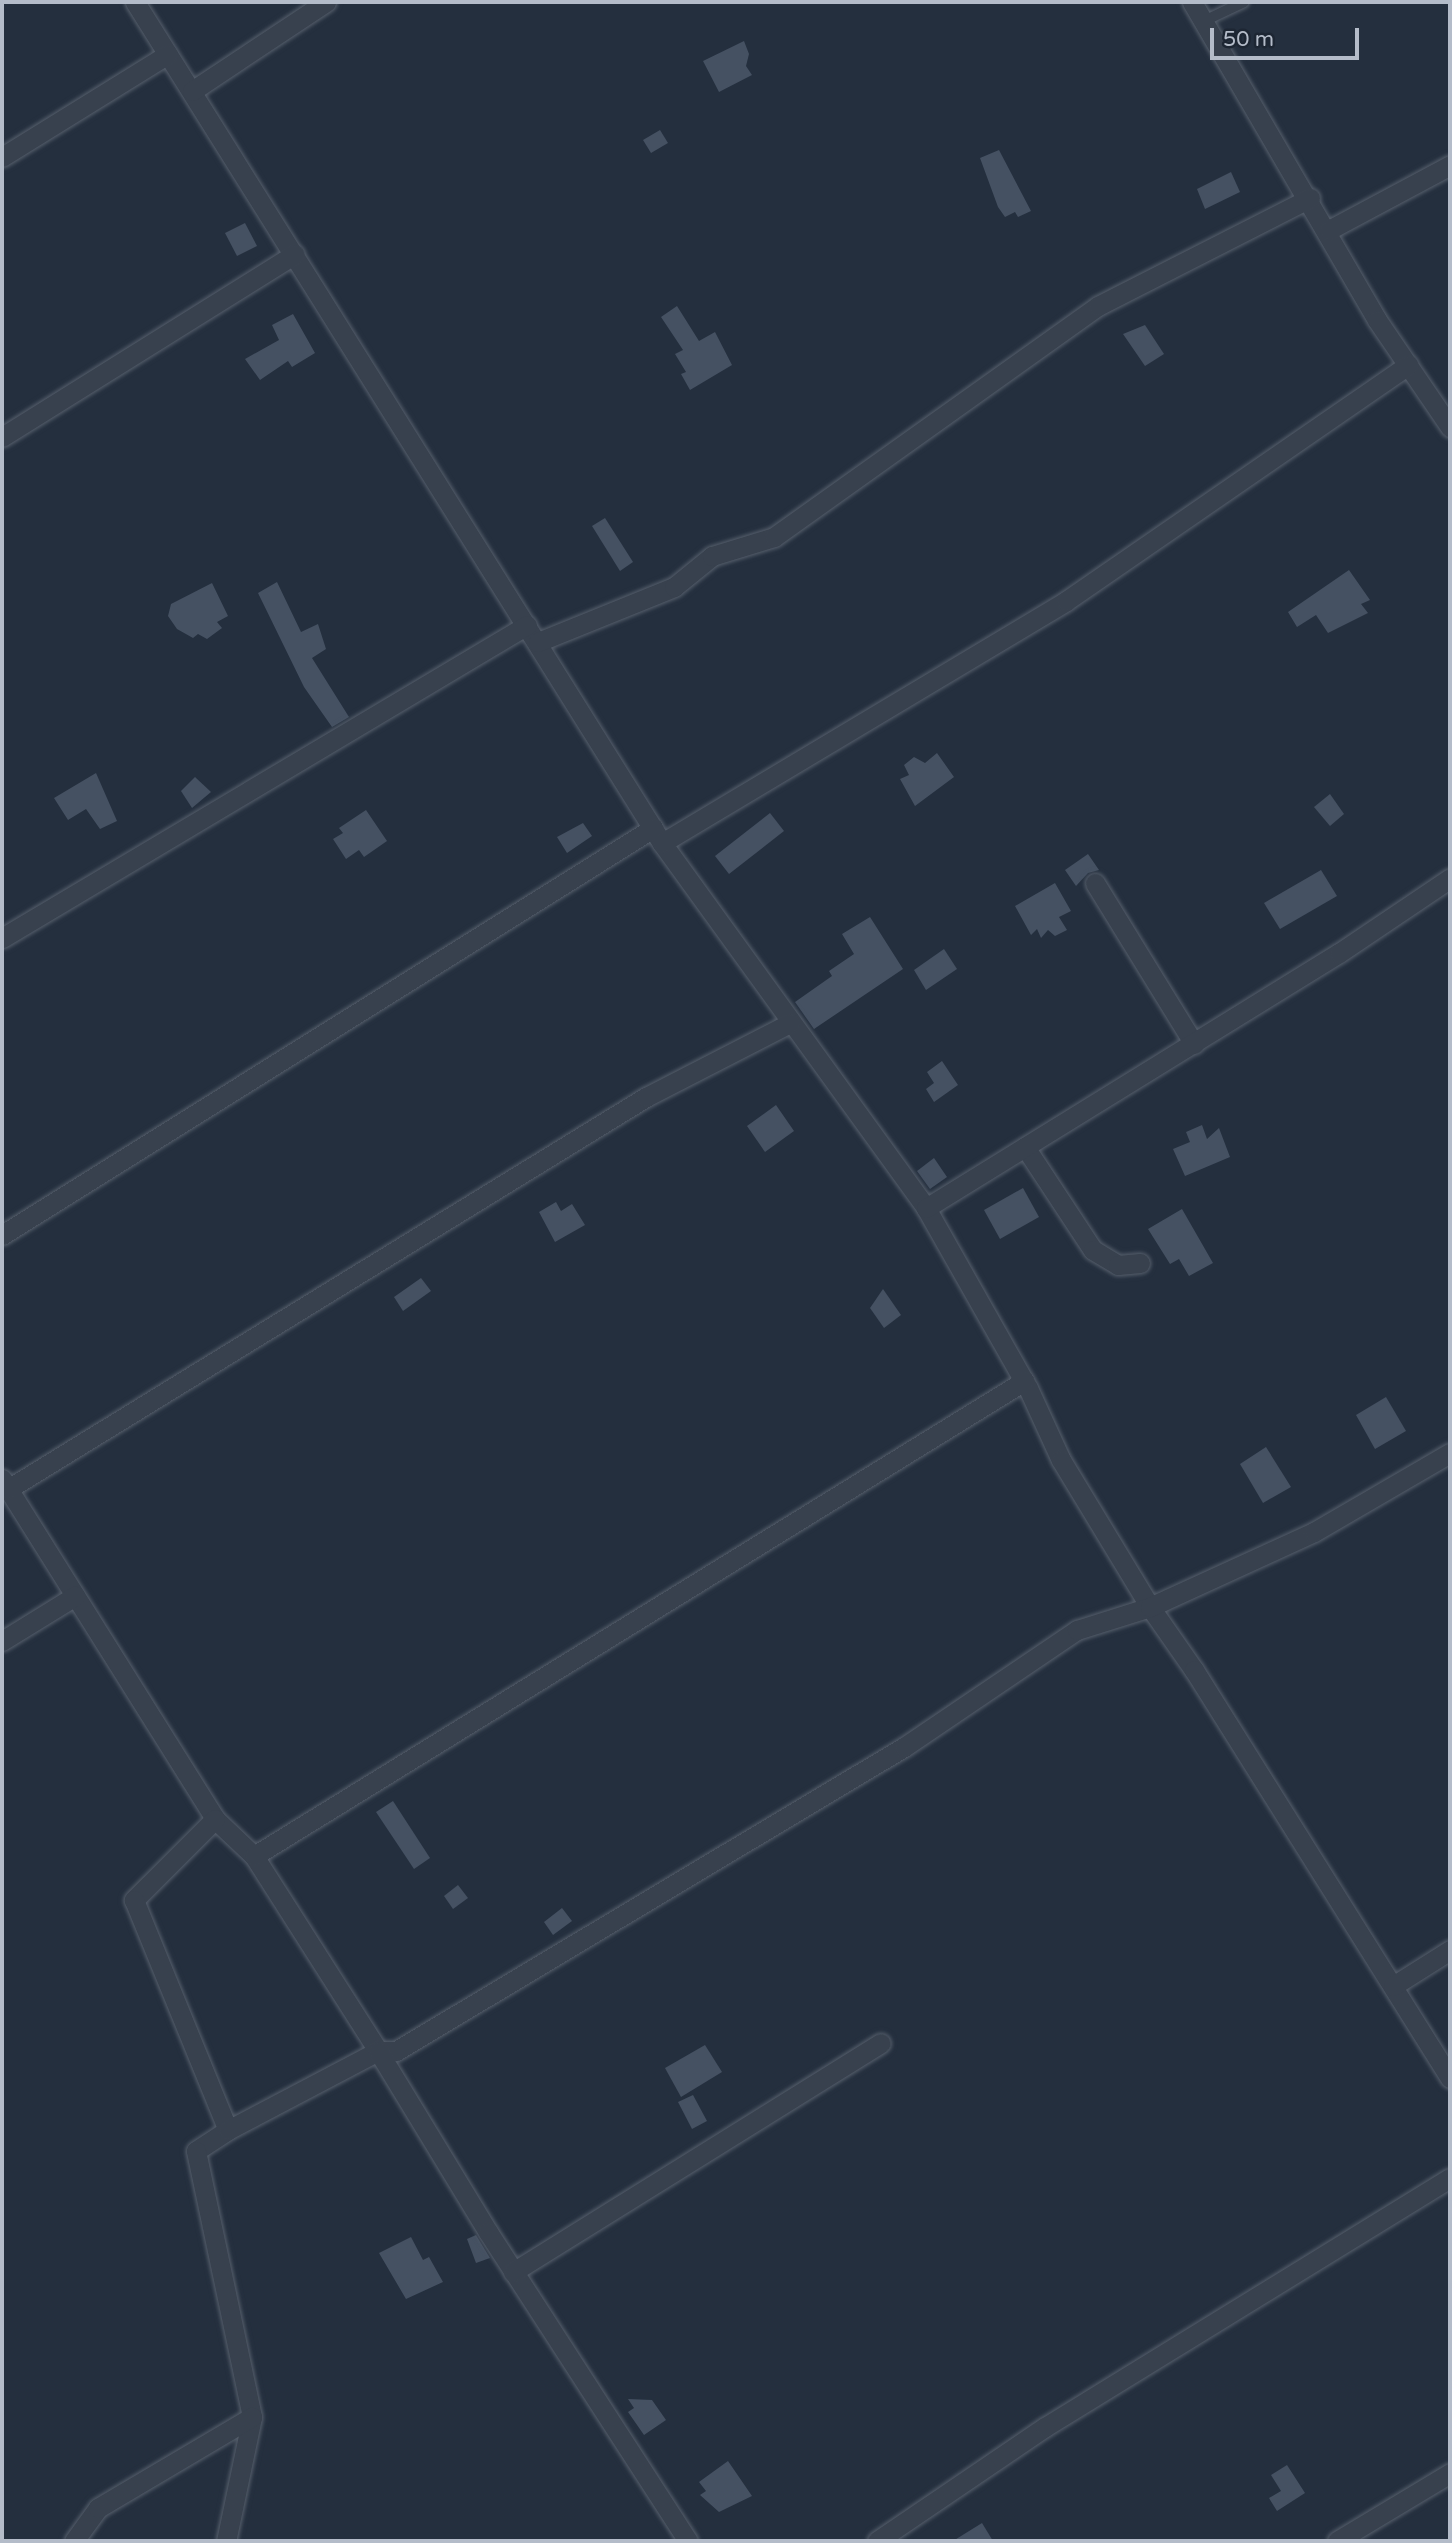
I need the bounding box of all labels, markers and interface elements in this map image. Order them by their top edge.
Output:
scale bar [1214,14,1363,58]
text: 50 m [1223,27,1274,52]

